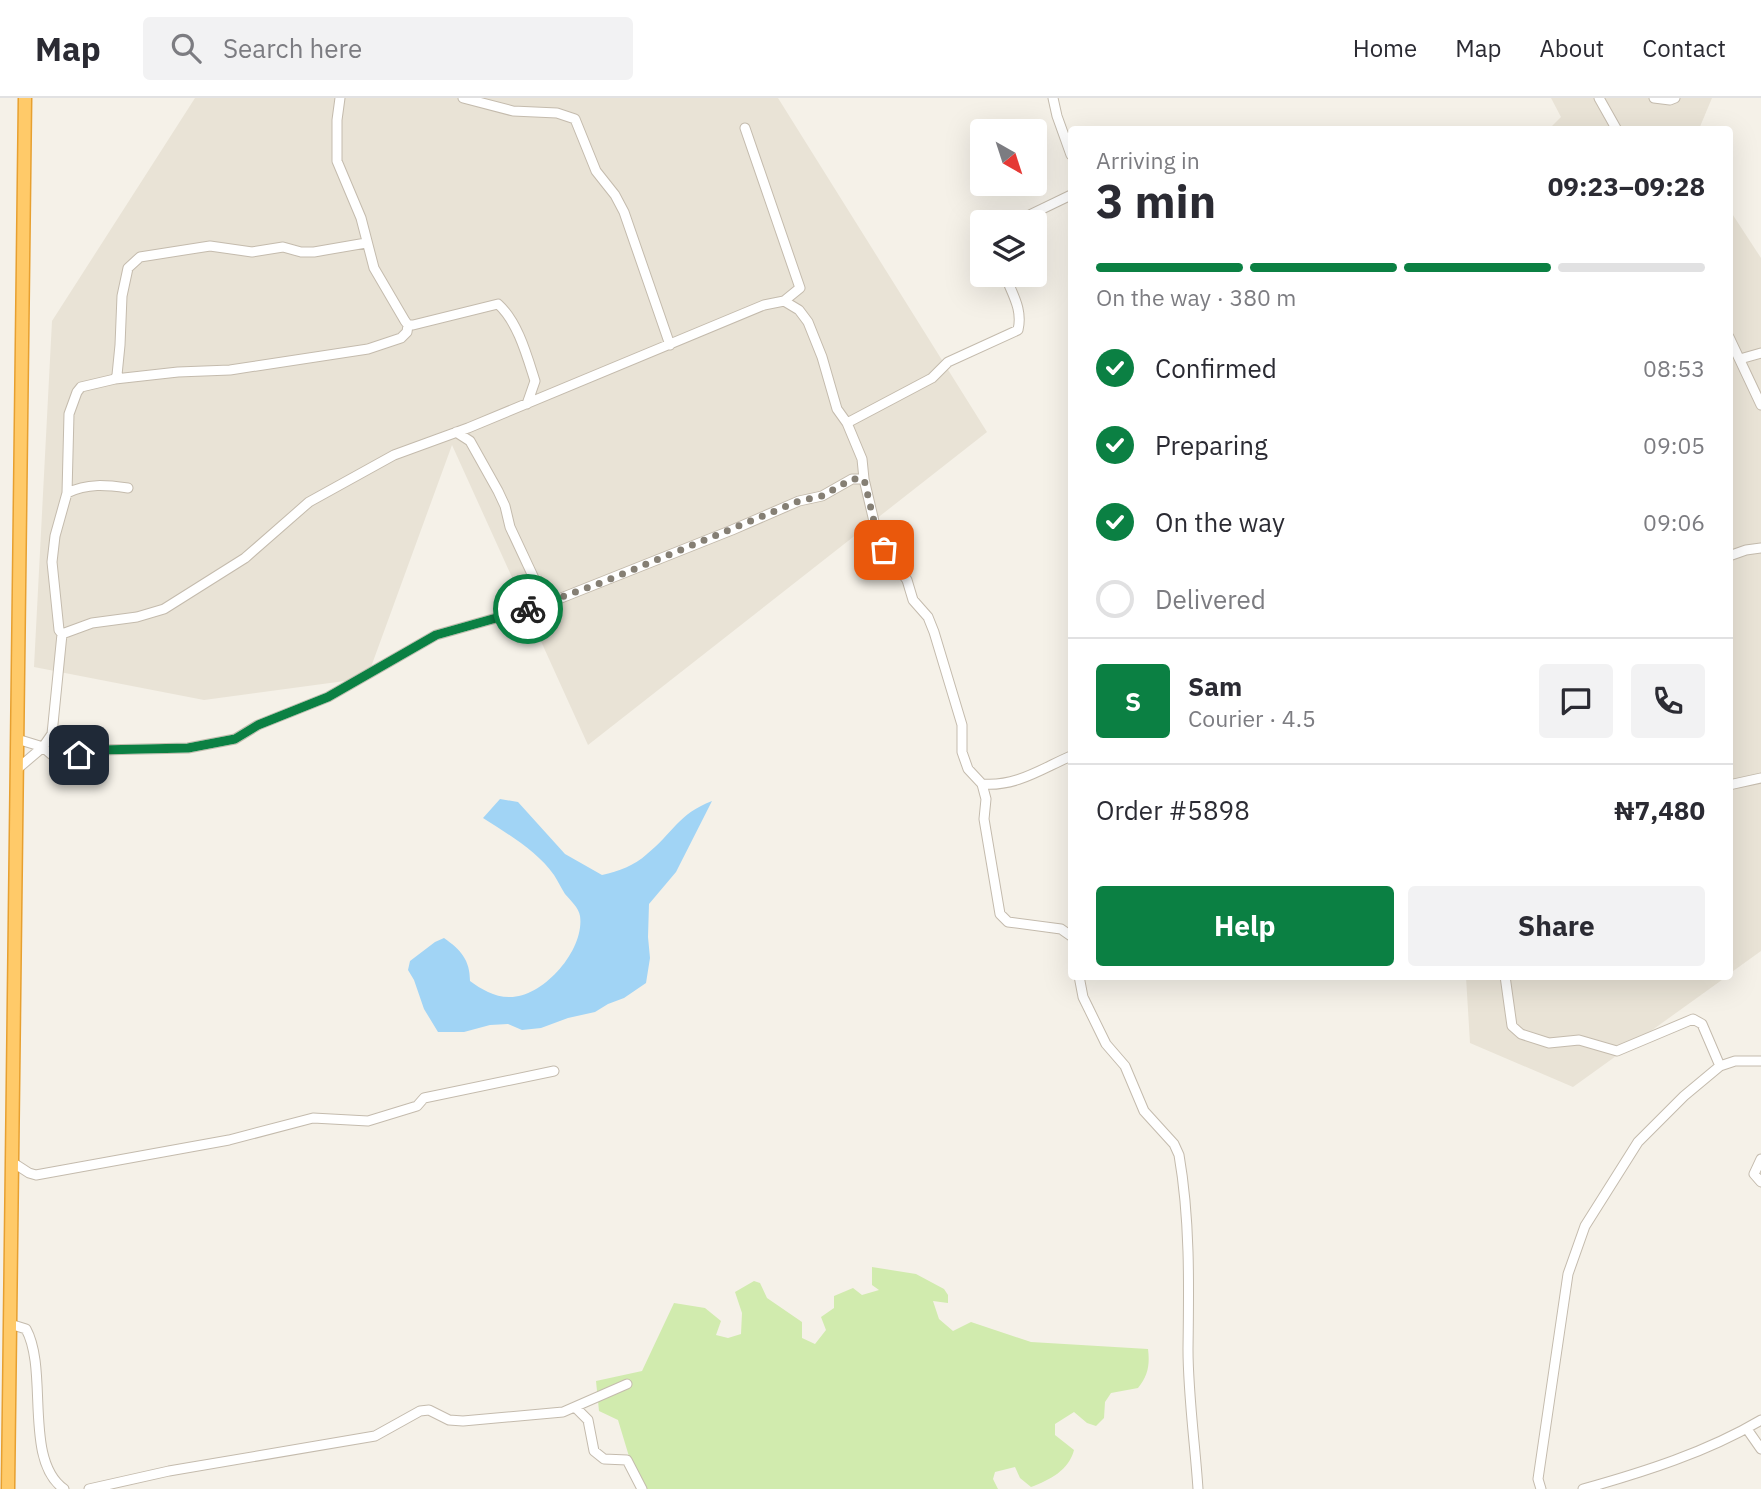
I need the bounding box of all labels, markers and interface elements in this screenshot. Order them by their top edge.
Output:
search box [143,17,633,80]
text: Map [35,27,101,70]
icon: search [167,29,205,67]
text: Search here [223,31,362,65]
text: Home [1353,32,1417,64]
text: Map [1455,32,1501,64]
text: About [1539,32,1604,64]
text: Contact [1642,32,1726,64]
north arrow [970,119,1046,196]
map controls [970,119,1047,287]
text: Arriving in [1096,145,1200,175]
text: 09:23–09:28 [1548,169,1705,203]
text: 3 min [1096,171,1216,231]
button: layers [970,210,1047,287]
text: On the way · 380 m [1096,282,1296,312]
icon: check [1096,349,1134,387]
text: Confirmed [1155,351,1277,385]
text: 08:53 [1643,353,1705,383]
icon: check [1096,426,1134,464]
text: Preparing [1155,428,1268,462]
text: 09:05 [1643,430,1705,460]
icon: check [1096,503,1134,541]
text: On the way [1155,505,1285,539]
text: 09:06 [1643,507,1705,537]
pin [854,520,914,580]
icon: bag [865,531,903,569]
courier [493,574,563,644]
text: Delivered [1155,582,1266,616]
icon: bike [509,590,547,628]
button: chat [1539,664,1613,738]
button: phone [1631,664,1705,738]
text: Sam [1188,669,1242,703]
text: S [1125,684,1141,718]
text: Courier · 4.5 [1188,703,1316,733]
pin [49,725,109,785]
icon: home [60,736,98,774]
text: Order #5898 [1096,793,1250,827]
text: ₦7,480 [1614,793,1705,827]
button: Help [1096,886,1394,966]
button: Share [1408,886,1705,966]

